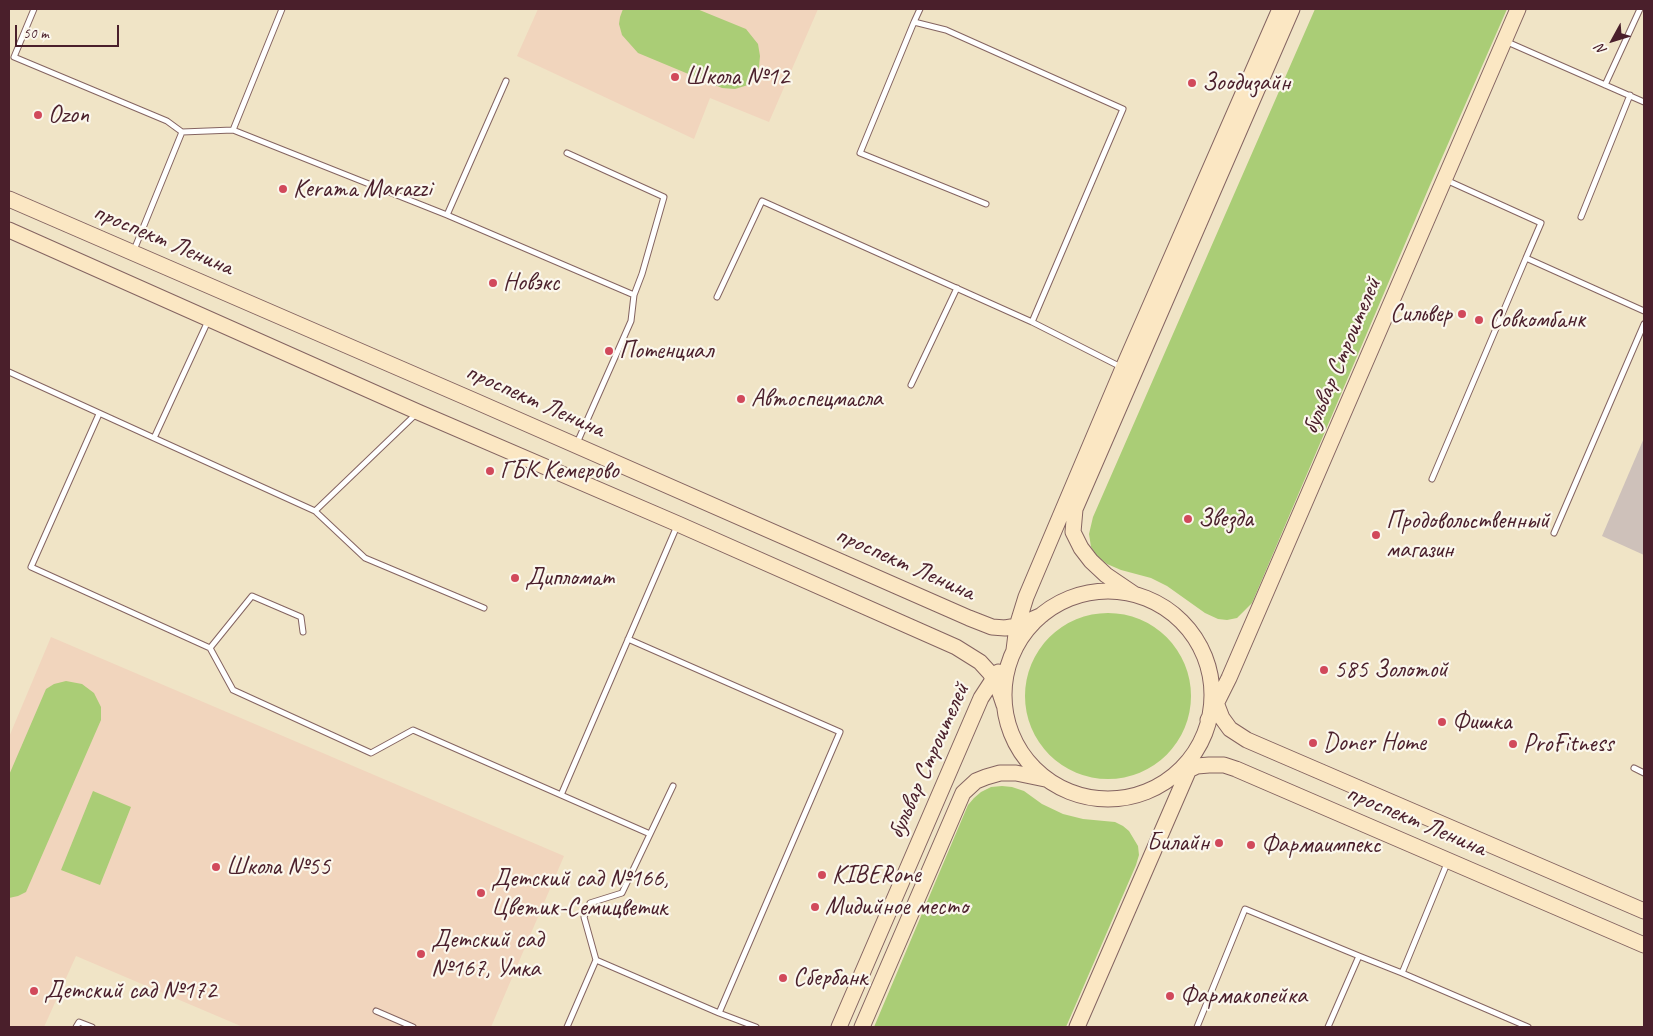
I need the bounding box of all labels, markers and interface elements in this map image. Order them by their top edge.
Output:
scale bar [18,15,121,47]
north arrow [1588,15,1638,65]
text: 50 m [23,24,49,43]
text: N [1592,41,1610,58]
place label: Школа №12 [685,62,789,92]
place label: Зоодизайн [1202,68,1290,98]
marker: Школа №12 [669,71,681,83]
marker: Зоодизайн [1186,77,1198,89]
place label: Ozon [48,100,89,130]
marker: Ozon [32,109,44,121]
place label: Kerama Marazzi [293,174,432,204]
marker: Kerama Marazzi [277,183,289,195]
street label: проспект Ленина [89,197,237,283]
place label: Новэкс [503,268,559,298]
street label: бульвар Строителей [1296,273,1388,439]
marker: Новэкс [487,277,499,289]
place label: Сильвер [1390,299,1452,329]
place label: Совкомбанк [1489,305,1585,335]
marker: Сильвер [1456,308,1468,320]
marker: Совкомбанк [1473,314,1485,326]
place label: Потенциал [619,336,713,366]
marker: Потенциал [603,345,615,357]
street label: проспект Ленина [461,357,609,445]
place label: Автоспецмасла [751,384,882,414]
marker: Автоспецмасла [735,393,747,405]
place label: ГБК Кемерово [500,456,619,486]
marker: ГБК Кемерово [484,465,496,477]
place label: Звезда [1198,504,1253,534]
place label: Продовольственный магазин [1386,506,1549,565]
marker: Звезда [1182,513,1194,525]
street label: проспект Ленина [831,520,979,608]
marker: Продовольственный магазин [1370,529,1382,541]
place label: Дипломат [525,563,614,593]
marker: Дипломат [509,572,521,584]
place label: 585 Золотой [1334,655,1448,685]
marker: 585 Золотой [1318,664,1330,676]
street label: бульвар Строителей [881,679,977,843]
place label: Фишка [1452,707,1511,737]
marker: Фишка [1436,716,1448,728]
place label: Doner Home [1323,728,1426,758]
place label: ProFitness [1523,729,1613,759]
marker: Doner Home [1307,737,1319,749]
marker: ProFitness [1507,738,1519,750]
street label: проспект Ленина [1342,778,1490,864]
place label: Билайн [1147,828,1209,858]
place label: Фармаимпекс [1261,830,1380,860]
marker: Билайн [1213,837,1225,849]
marker: Фармаимпекс [1245,839,1257,851]
place label: Школа №55 [226,852,330,882]
place label: KIBERone [832,860,921,890]
marker: Школа №55 [210,861,222,873]
place label: Детский сад №166, Цветик-Семицветик [491,864,668,923]
marker: KIBERone [816,869,828,881]
marker: Детский сад №166, Цветик-Семицветик [475,887,487,899]
place label: Мидийное место [825,892,968,922]
marker: Мидийное место [809,901,821,913]
place label: Детский сад №167, Умка [431,925,543,984]
marker: Детский сад №167, Умка [415,948,427,960]
place label: Сбербанк [793,963,867,993]
marker: Сбербанк [777,972,789,984]
place label: Детский сад №172 [44,976,217,1006]
place label: Фармакопейка [1180,981,1307,1011]
marker: Детский сад №172 [28,985,40,997]
marker: Фармакопейка [1164,990,1176,1002]

